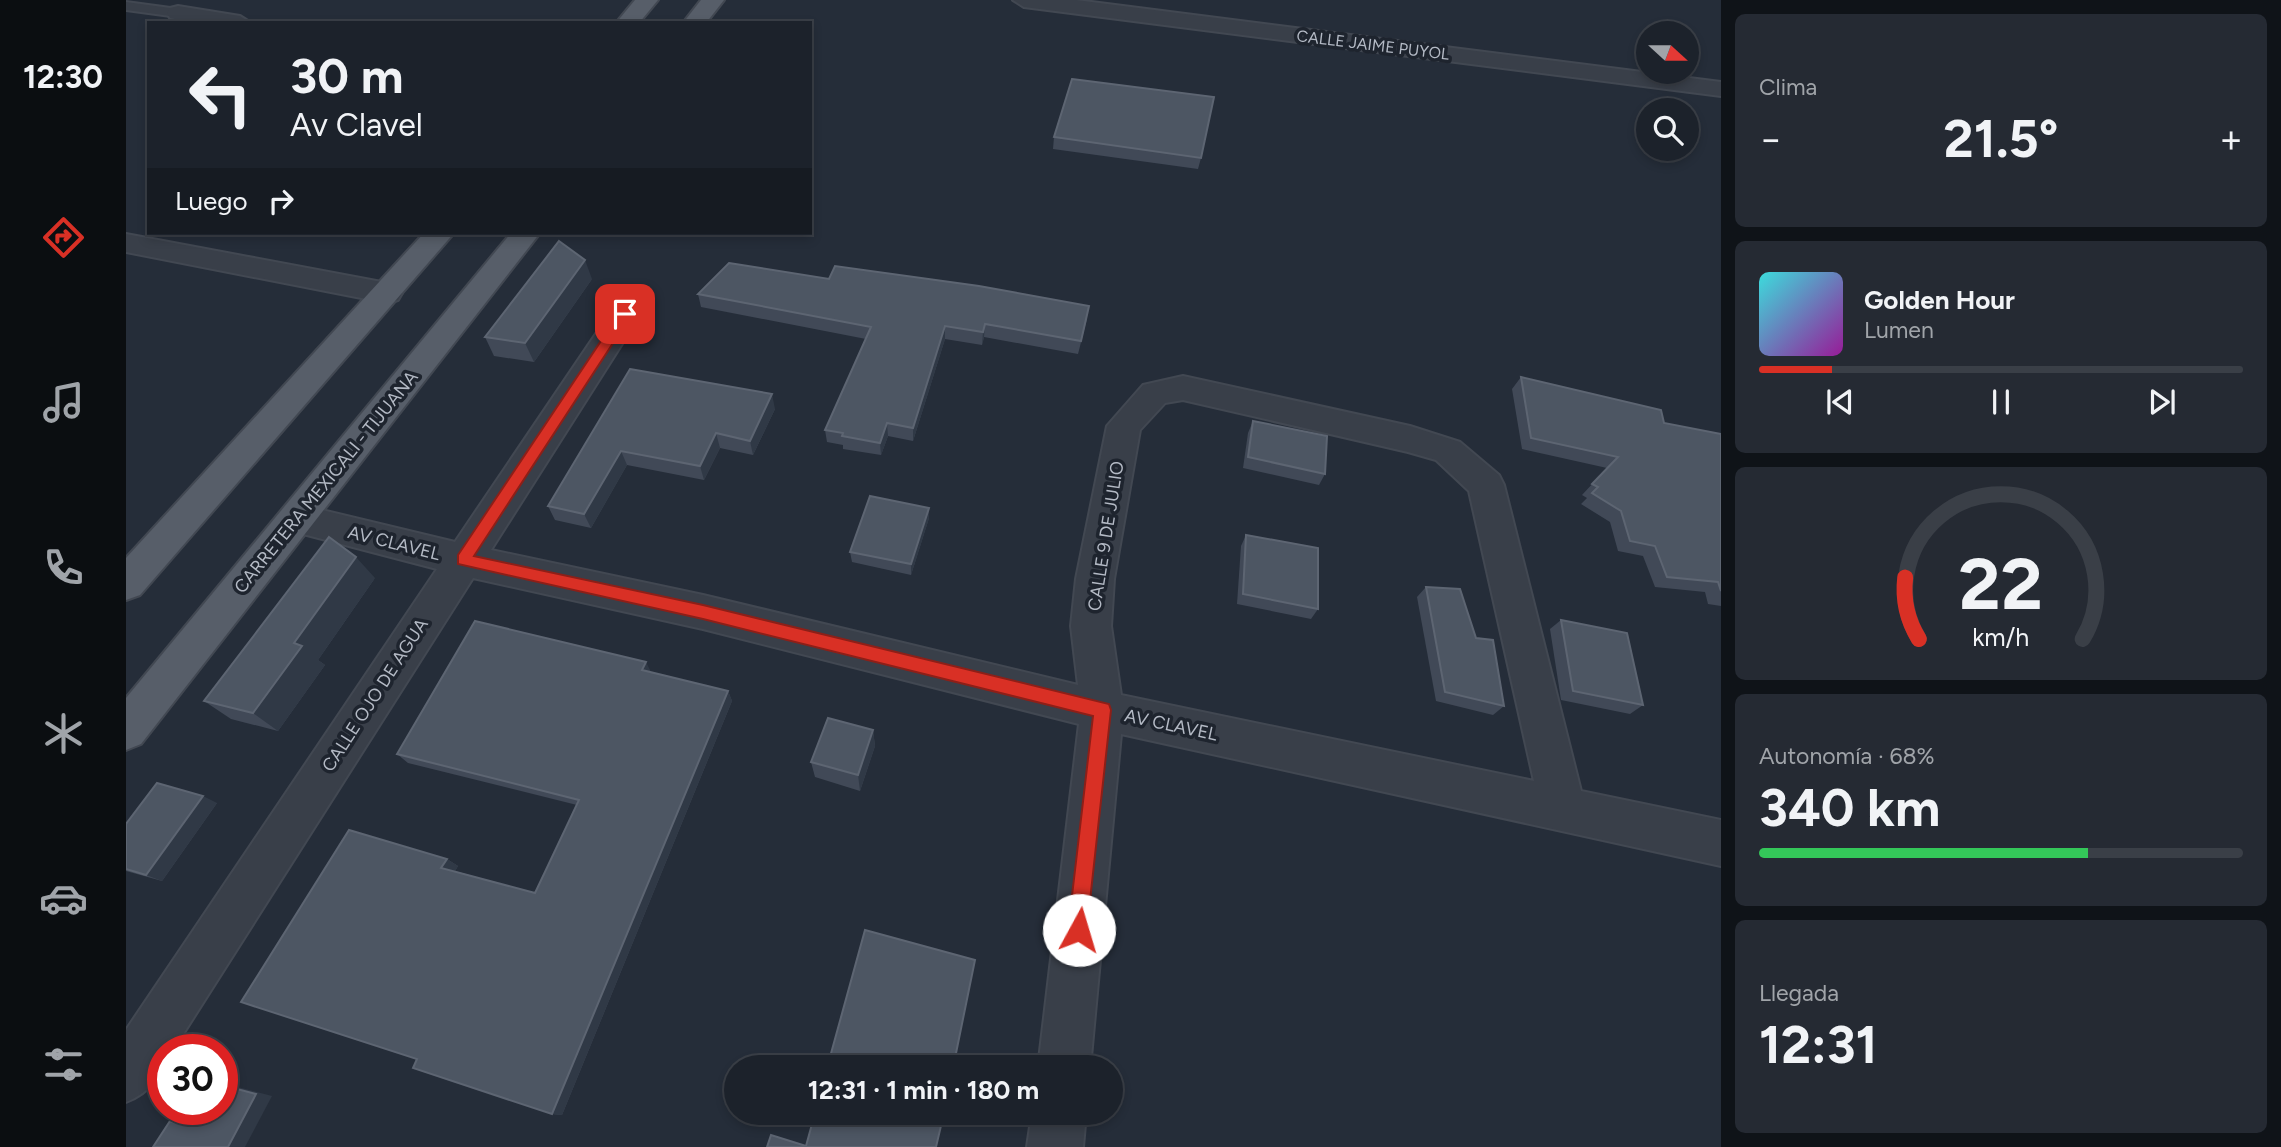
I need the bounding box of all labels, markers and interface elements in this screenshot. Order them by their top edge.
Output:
north arrow [1636,21,1699,84]
map controls [1636,21,1699,161]
street label: CALLE JAIME PUYOL [1296,26,1451,64]
text: 30 m [290,46,403,105]
icon: left [175,49,266,140]
text: 12:30 [23,58,103,96]
text: Clima [1759,73,1817,101]
button: search [1636,98,1699,161]
text: Av Clavel [290,106,423,144]
text: 21.5° [1944,108,2058,170]
text: − [1759,116,1783,162]
text: + [2219,116,2243,162]
icon: right [262,182,300,220]
text: Luego [175,185,248,217]
icon: directions [39,213,88,262]
pin [595,284,655,344]
text: Golden Hour [1864,284,2015,316]
icon: arrive [606,295,644,333]
text: Lumen [1864,316,1934,344]
street label: CARRETERA MEXICALI - TIJUANA [229,366,423,598]
icon: music [39,378,88,427]
icon: previous [1821,383,1859,421]
icon: pause [1982,383,2020,421]
icon: next [2143,383,2181,421]
street label: CALLE 9 DE JULIO [1083,460,1129,612]
street label: AV CLAVEL [345,521,443,565]
text: 22 [1959,541,2043,628]
icon: phone [39,543,88,592]
street label: CALLE OJO DE AGUA [317,614,433,776]
text: km/h [1972,622,2030,652]
street label: AV CLAVEL [1122,704,1220,746]
icon: climate [39,709,88,758]
text: Autonomía · 68% [1759,742,1935,770]
text: 340 km [1759,777,1940,839]
icon: car [39,874,88,923]
position arrow [1042,893,1116,967]
text: Llegada [1759,979,1839,1007]
text: 12:31 [1759,1014,1878,1076]
speed limit sign: 30 [147,1034,238,1125]
icon: filters [39,1040,88,1089]
text: 12:31 · 1 min · 180 m [808,1074,1039,1106]

